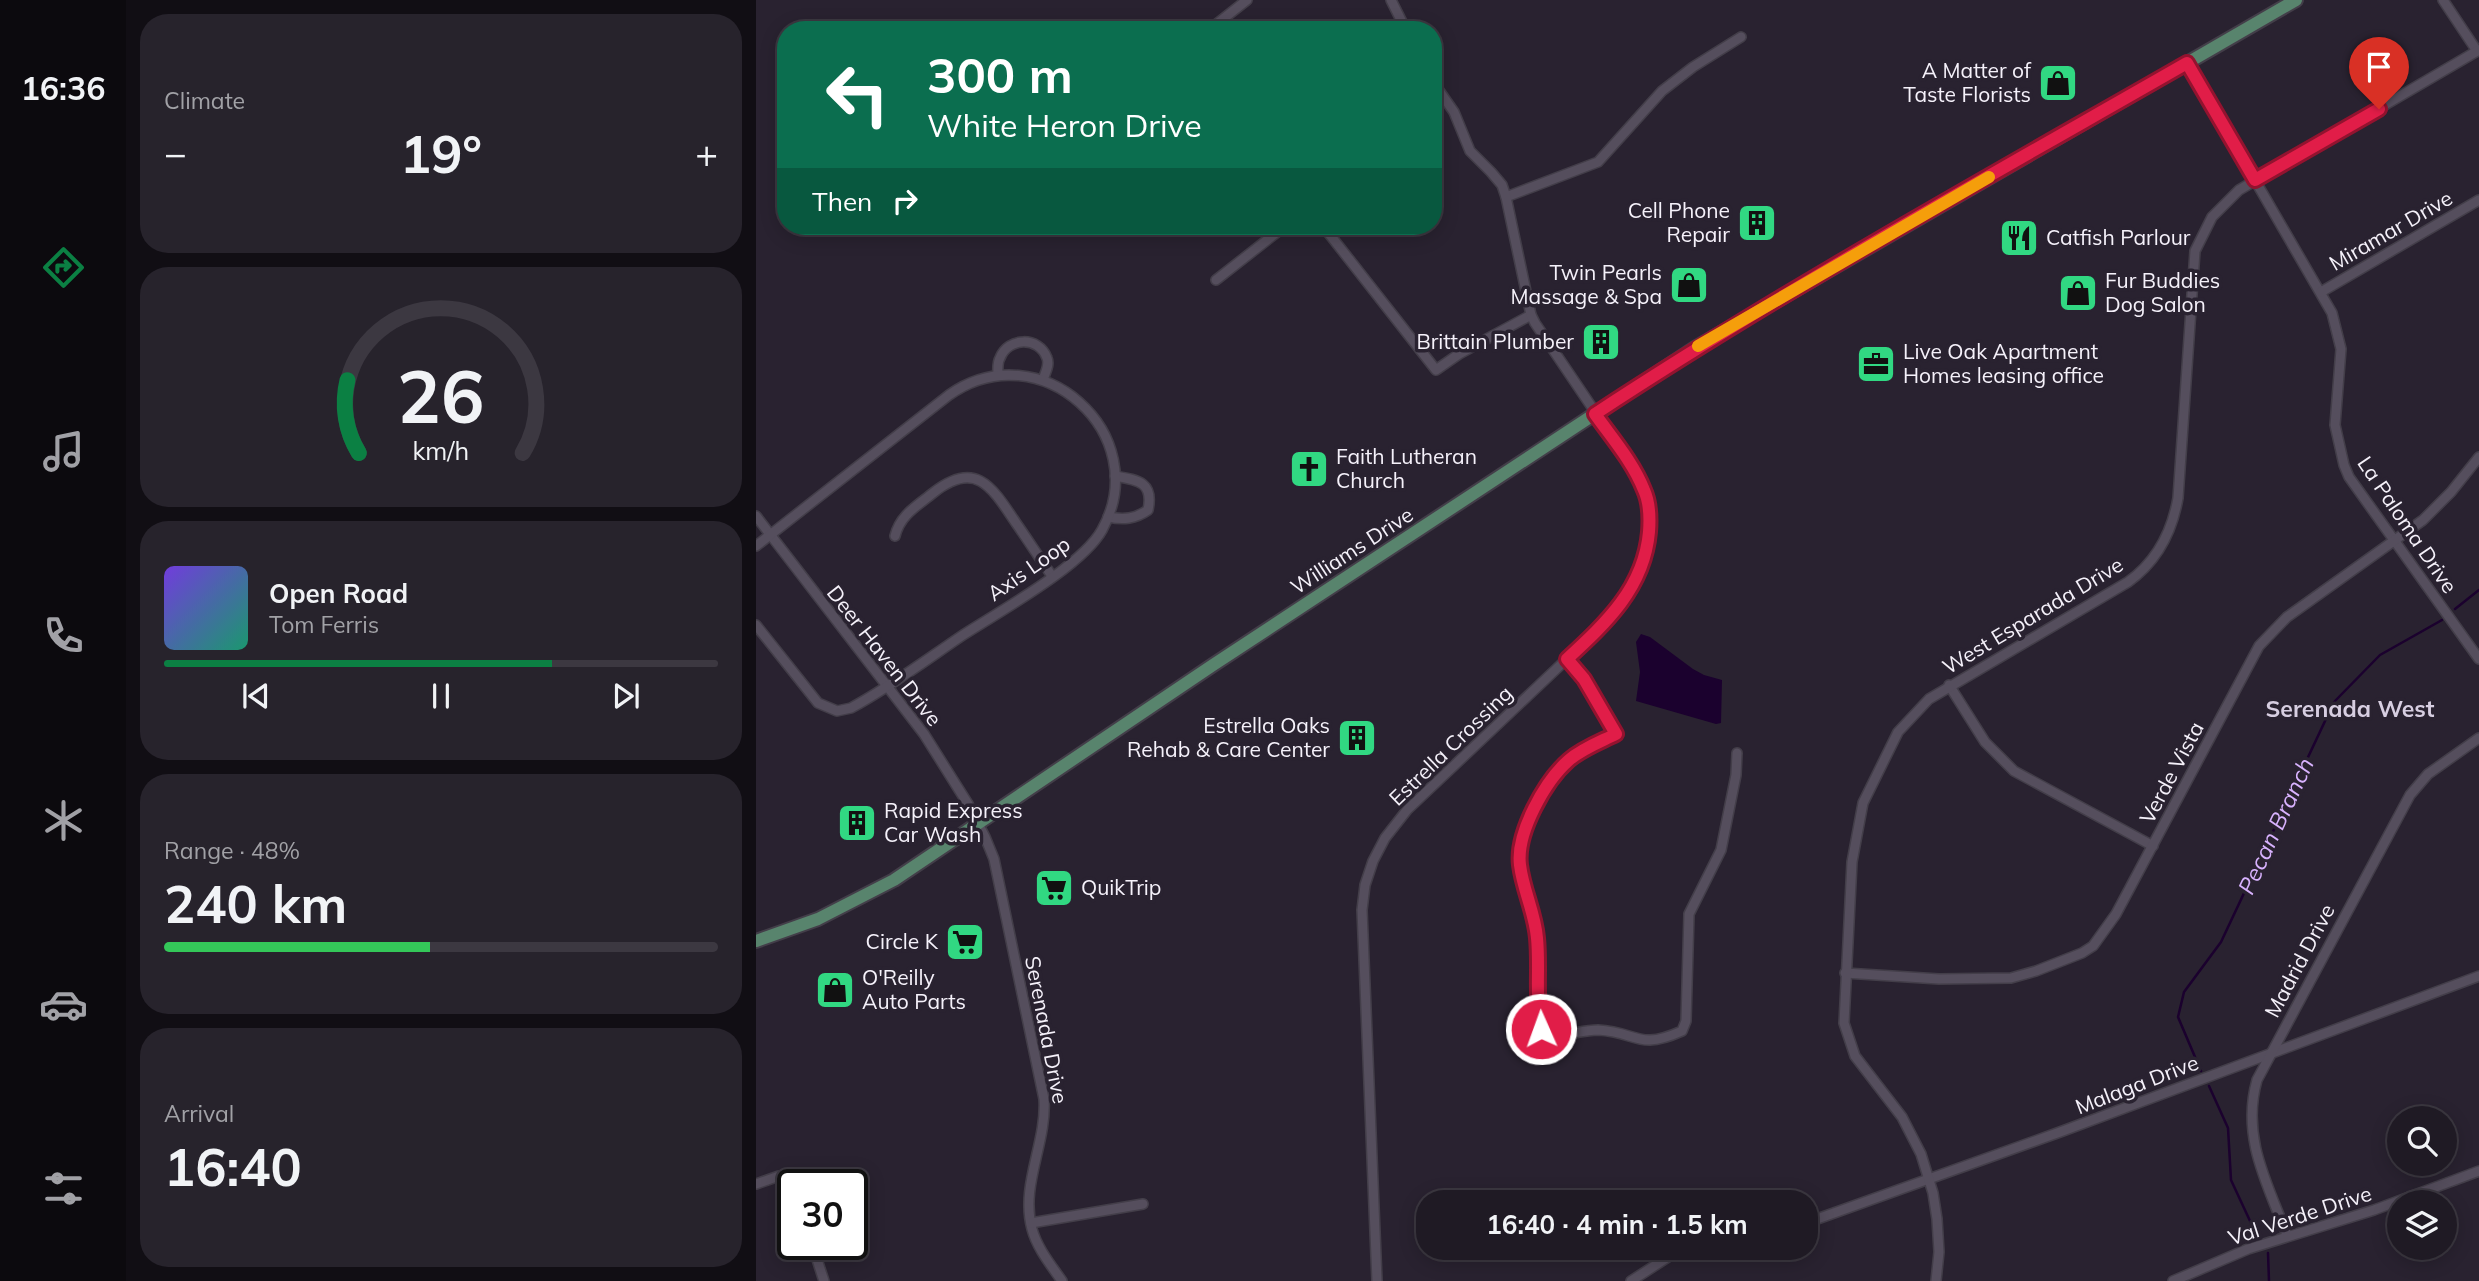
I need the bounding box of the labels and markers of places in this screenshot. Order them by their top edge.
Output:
pin [2349,37,2409,109]
place label: A Matter of Taste Florists [1903,57,2032,107]
shop icon: A Matter of Taste Florists [2037,62,2079,104]
place label: Cell Phone Repair [1628,197,1730,247]
building icon: Cell Phone Repair [1736,202,1778,244]
restaurant icon: Catfish Parlour [1998,217,2040,259]
place label: Catfish Parlour [2046,224,2191,250]
place label: Twin Pearls Massage & Spa [1511,259,1662,309]
shop icon: Twin Pearls Massage & Spa [1668,264,1710,306]
place label: Fur Buddies Dog Salon [2105,267,2220,317]
shop icon: Fur Buddies Dog Salon [2057,272,2099,314]
building icon: Brittain Plumber [1580,321,1622,363]
place label: Brittain Plumber [1416,328,1574,354]
place label: Live Oak Apartment Homes leasing office [1903,338,2104,388]
office icon: Live Oak Apartment Homes leasing office [1855,343,1897,385]
place label: Faith Lutheran Church [1336,443,1477,493]
church icon: Faith Lutheran Church [1288,448,1330,490]
place label: Estrella Oaks Rehab & Care Center [1127,712,1330,762]
building icon: Estrella Oaks Rehab & Care Center [1336,717,1378,759]
place label: Rapid Express Car Wash [884,797,1023,847]
building icon: Rapid Express Car Wash [836,802,878,844]
supermarket icon: QuikTrip [1033,867,1075,909]
place label: QuikTrip [1081,874,1161,900]
supermarket icon: Circle K [944,921,986,963]
place label: Circle K [866,928,939,954]
place label: O'Reilly Auto Parts [862,964,966,1014]
shop icon: O'Reilly Auto Parts [814,969,856,1011]

